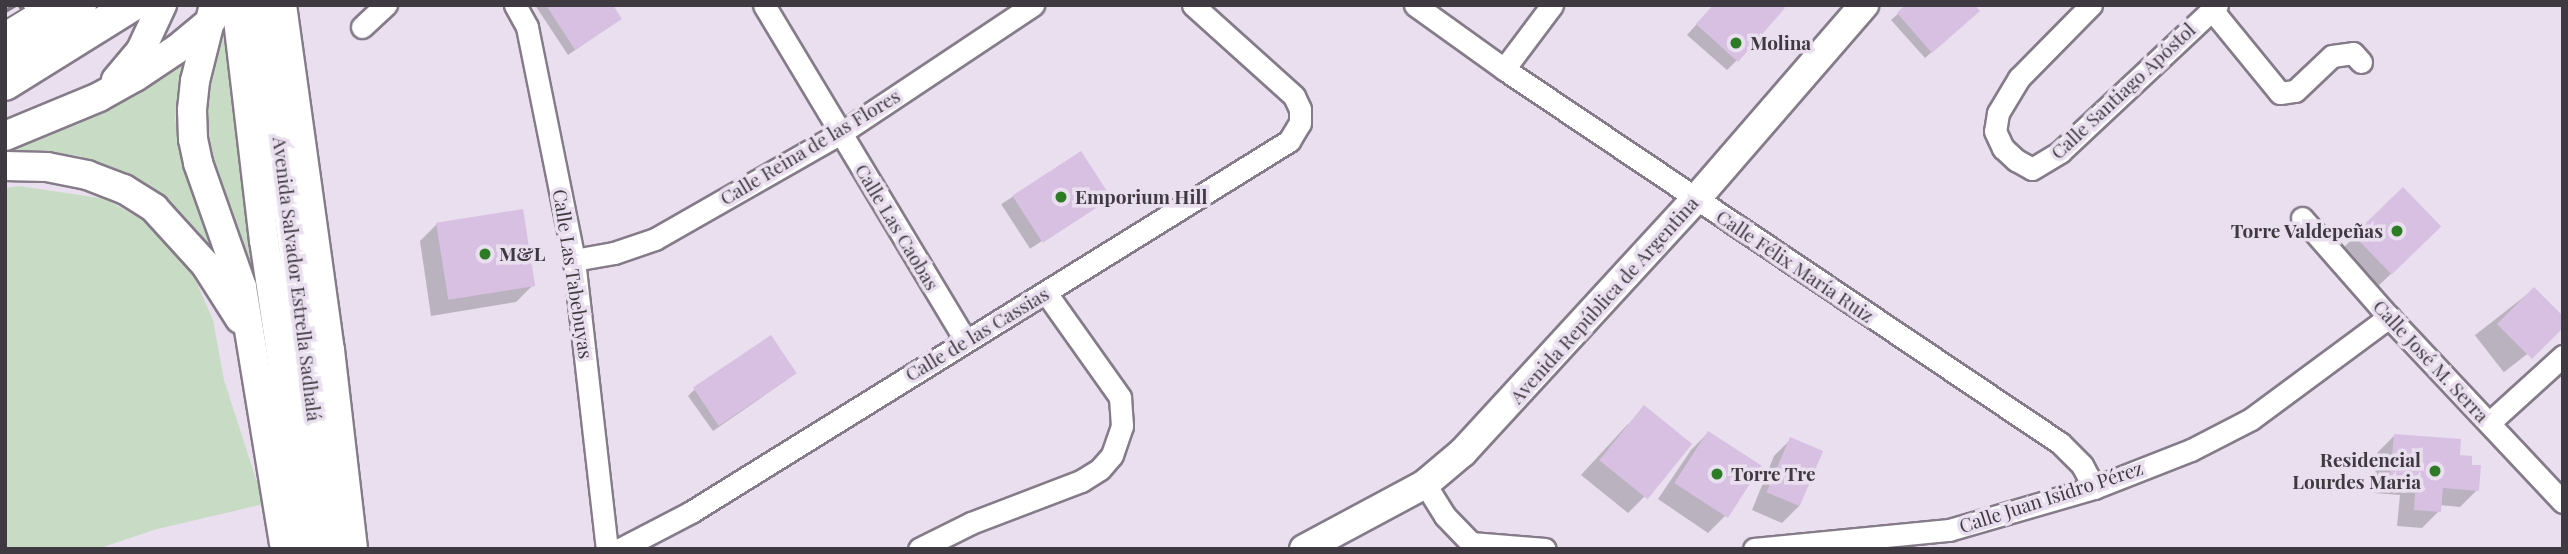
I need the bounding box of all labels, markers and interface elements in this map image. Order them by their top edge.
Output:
street label: Calle Santiago Apóstol [2046,18,2200,164]
place label: Molina [1750,32,1811,54]
marker: Molina [1728,35,1744,51]
street label: Calle Reina de las Flores [716,84,904,210]
street label: Avenida Salvador Estrella Sadhalá [268,135,326,423]
street label: Calle Las Caobas [850,160,944,294]
place label: Emporium Hill [1075,186,1207,208]
street label: Calle Las Tabebuyas [548,187,598,361]
marker: Emporium Hill [1053,189,1069,205]
street label: Avenida República de Argentina [1505,191,1703,409]
street label: Calle Félix María Ruiz [1712,205,1878,327]
place label: Torre Valdepeñas [2230,220,2383,242]
marker: Torre Valdepeñas [2389,223,2405,239]
place label: M&L [499,243,545,265]
marker: M&L [477,246,493,262]
street label: Calle de las Cassias [901,282,1053,386]
street label: Calle José M. Serra [2368,295,2494,427]
place label: Residencial Lourdes Maria [2292,449,2421,493]
street label: Calle Juan Isidro Pérez [1956,456,2146,538]
place label: Torre Tre [1731,463,1816,485]
marker: Residencial Lourdes Maria [2427,463,2443,479]
marker: Torre Tre [1709,466,1725,482]

